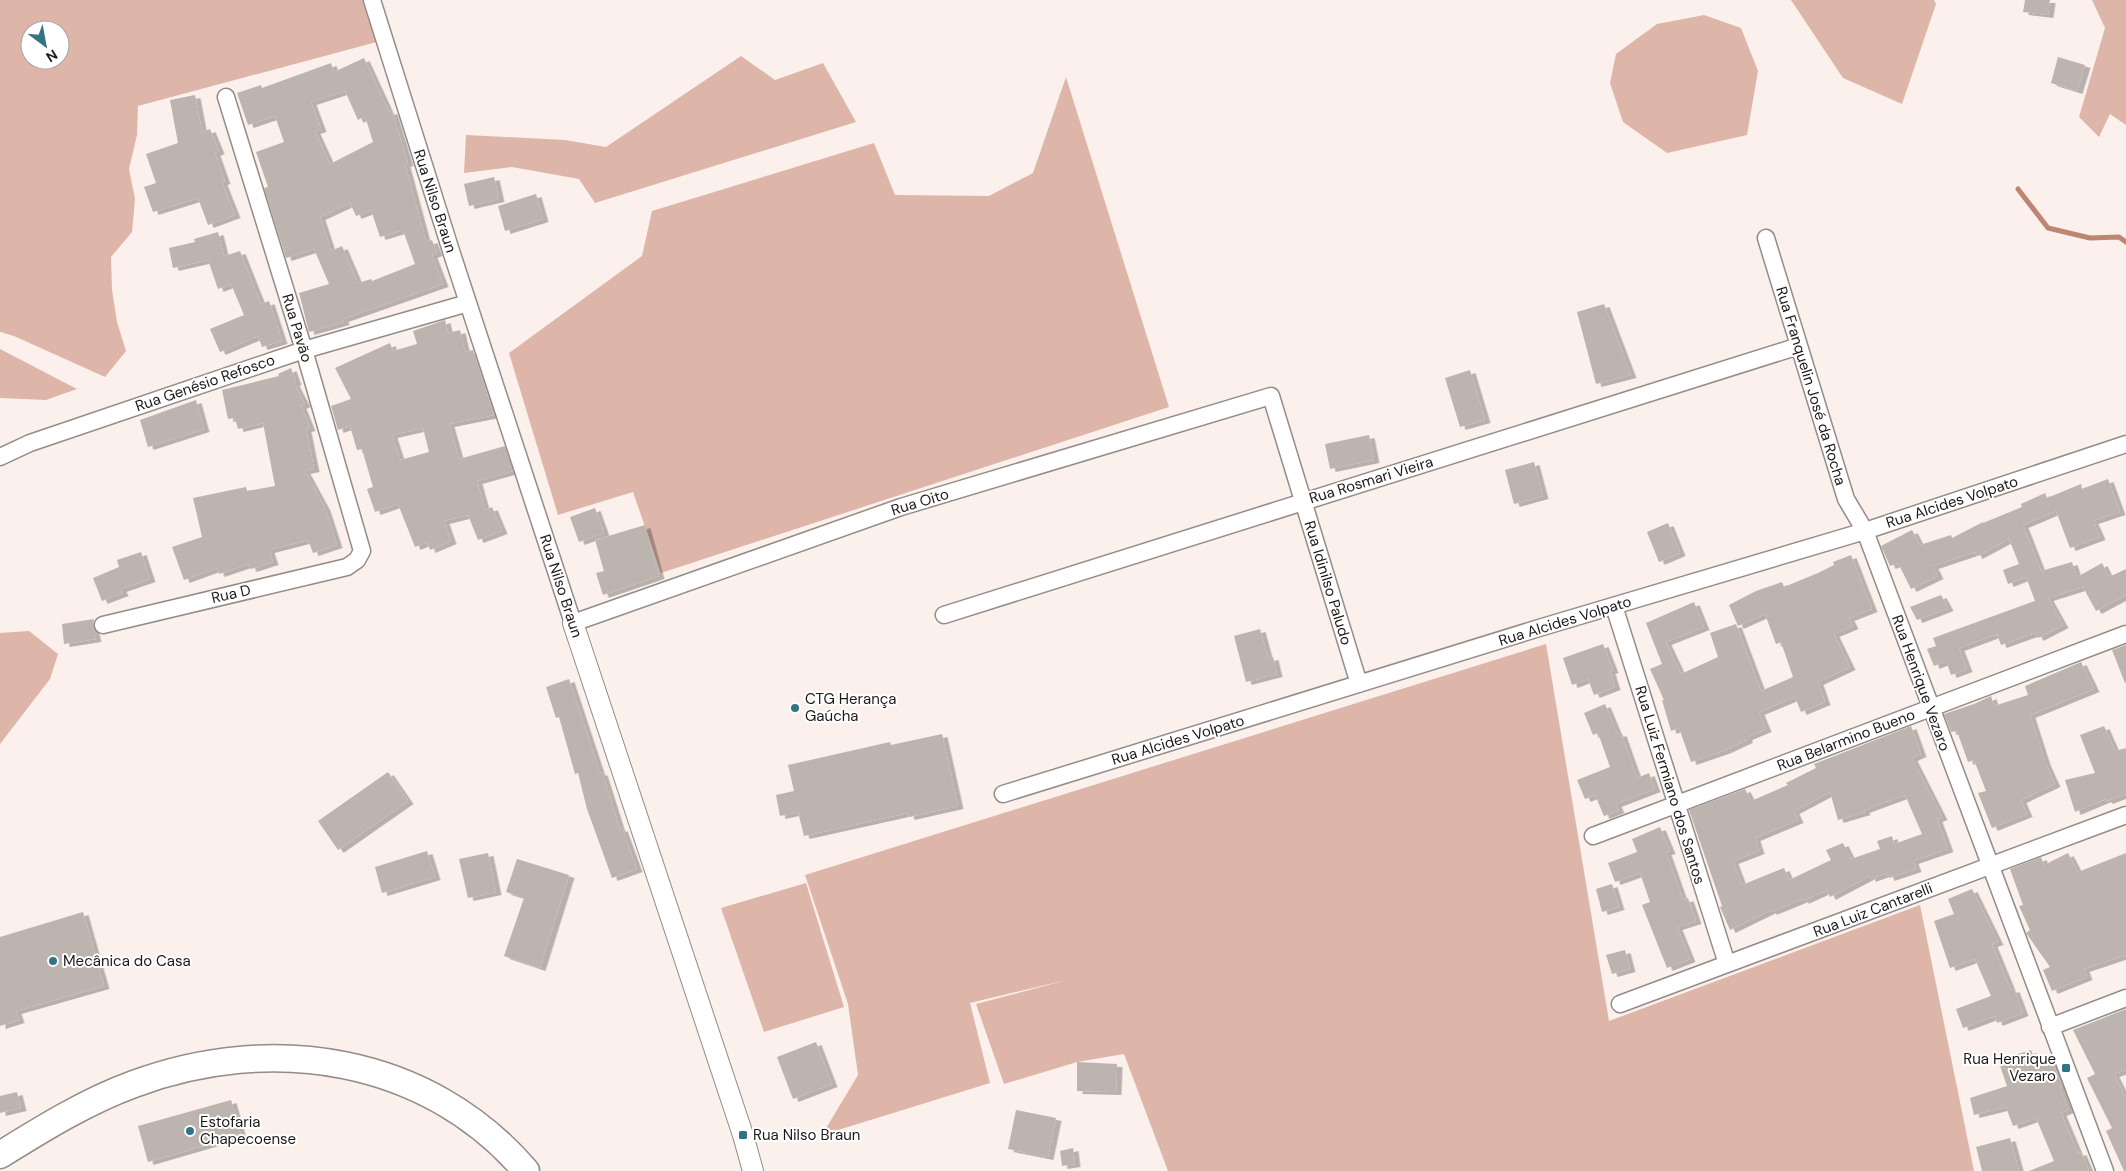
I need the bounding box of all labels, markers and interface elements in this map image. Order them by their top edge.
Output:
north arrow [20,20,70,70]
text: N [43,46,61,66]
street label: Rua Nilso Braun [409,147,461,255]
street label: Rua Franquelin José da Rocha [1771,284,1851,488]
street label: Rua Pavão [277,291,317,365]
street label: Rua Genésio Refosco [133,350,278,416]
street label: Rua Rosmari Vieira [1307,452,1435,508]
street label: Rua Alcides Volpato [1883,471,2021,533]
street label: Rua Oito [889,484,951,520]
street label: Rua Idinilso Paludo [1300,518,1356,648]
street label: Rua Nilso Braun [535,532,587,640]
street label: Rua D [209,580,253,608]
street label: Rua Alcides Volpato [1496,591,1634,651]
street label: Rua Henrique Vezaro [1887,612,1955,754]
street label: Rua Luiz Fermiano dos Santos [1630,683,1710,887]
place label: CTG Herança Gaúcha [805,689,897,726]
marker: CTG Herança Gaúcha [789,702,801,714]
street label: Rua Belarmino Bueno [1774,704,1918,776]
street label: Rua Alcides Volpato [1109,710,1247,770]
street label: Rua Luiz Cantarelli [1810,878,1936,942]
place label: Mecânica do Casa [63,951,191,971]
marker: Mecânica do Casa [47,955,59,967]
place label: Rua Henrique Vezaro [1963,1049,2056,1086]
marker: Rua Henrique Vezaro [2060,1062,2072,1074]
place label: Estofaria Chapecoense [200,1112,296,1149]
marker: Estofaria Chapecoense [184,1125,196,1137]
place label: Rua Nilso Braun [753,1125,860,1145]
marker: Rua Nilso Braun [737,1129,749,1141]

